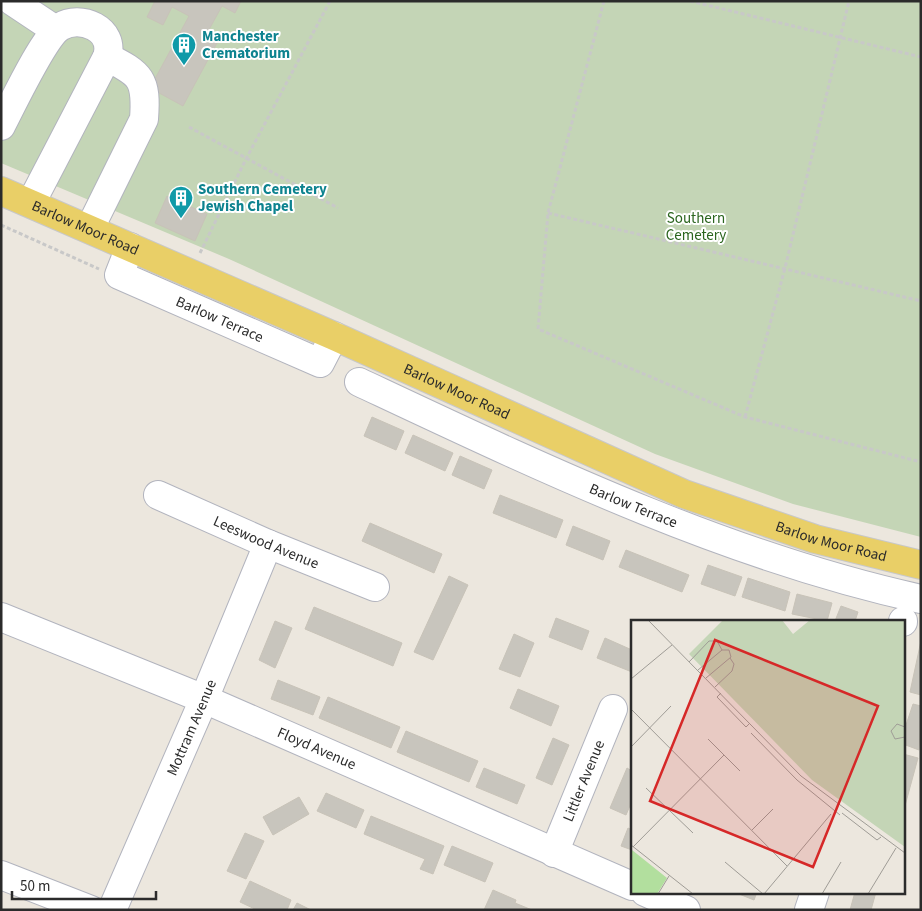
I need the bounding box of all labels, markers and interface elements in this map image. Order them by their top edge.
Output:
place label: Manchester Crematorium [202,26,290,64]
building icon: Manchester Crematorium [171,32,197,66]
place label: Southern Cemetery Jewish Chapel [198,179,327,217]
building icon: Southern Cemetery Jewish Chapel [168,185,194,219]
street label: Barlow Moor Road [28,196,142,261]
park label: Southern Cemetery [666,208,726,246]
street label: Barlow Terrace [172,291,267,348]
street label: Barlow Moor Road [400,359,513,425]
street label: Barlow Terrace [586,479,680,533]
street label: Leeswood Avenue [210,511,322,574]
street label: Barlow Moor Road [772,516,889,567]
inset map [631,620,904,894]
street label: Mottram Avenue [162,676,222,779]
street label: Floyd Avenue [274,722,359,775]
street label: Littler Avenue [558,737,610,825]
scale bar [12,868,156,900]
text: 50 m [20,876,50,897]

